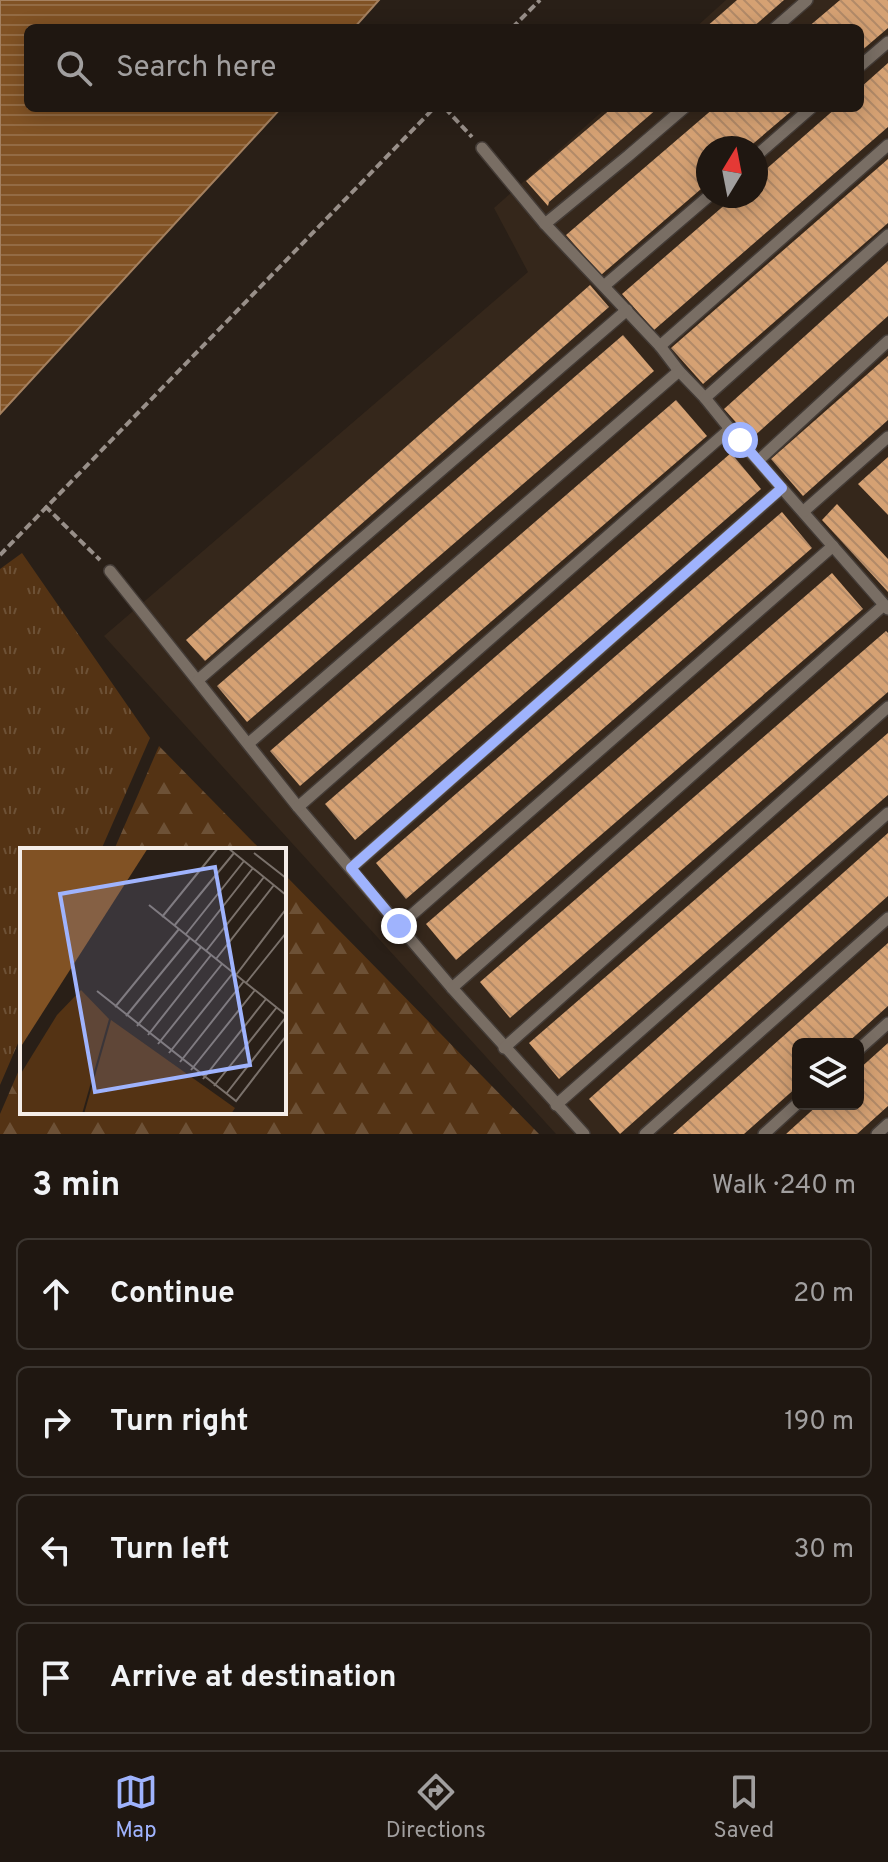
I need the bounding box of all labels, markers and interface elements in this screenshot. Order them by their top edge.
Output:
search box [24,24,864,112]
icon: search [52,46,96,90]
text: Search here [116,50,276,87]
north arrow [696,136,768,208]
route start [722,422,758,458]
inset map [20,848,286,1114]
route end [381,908,417,944]
map controls [792,1038,864,1110]
button: layers [792,1038,864,1110]
text: 3 min [32,1165,120,1208]
text: Walk · 240 m [712,1170,856,1203]
icon: ahead [34,1272,78,1316]
text: Continue [110,1276,235,1313]
text: 20 m [793,1278,854,1311]
icon: right [34,1400,78,1444]
text: Turn right [110,1404,248,1441]
text: 190 m [784,1406,854,1439]
icon: left [34,1528,78,1572]
text: Turn left [110,1532,230,1569]
text: 30 m [794,1534,854,1567]
icon: arrive [34,1656,78,1700]
text: Arrive at destination [110,1660,396,1697]
tab: Map [114,1770,158,1845]
tab: Directions [386,1770,486,1845]
tab: Saved [714,1770,774,1845]

